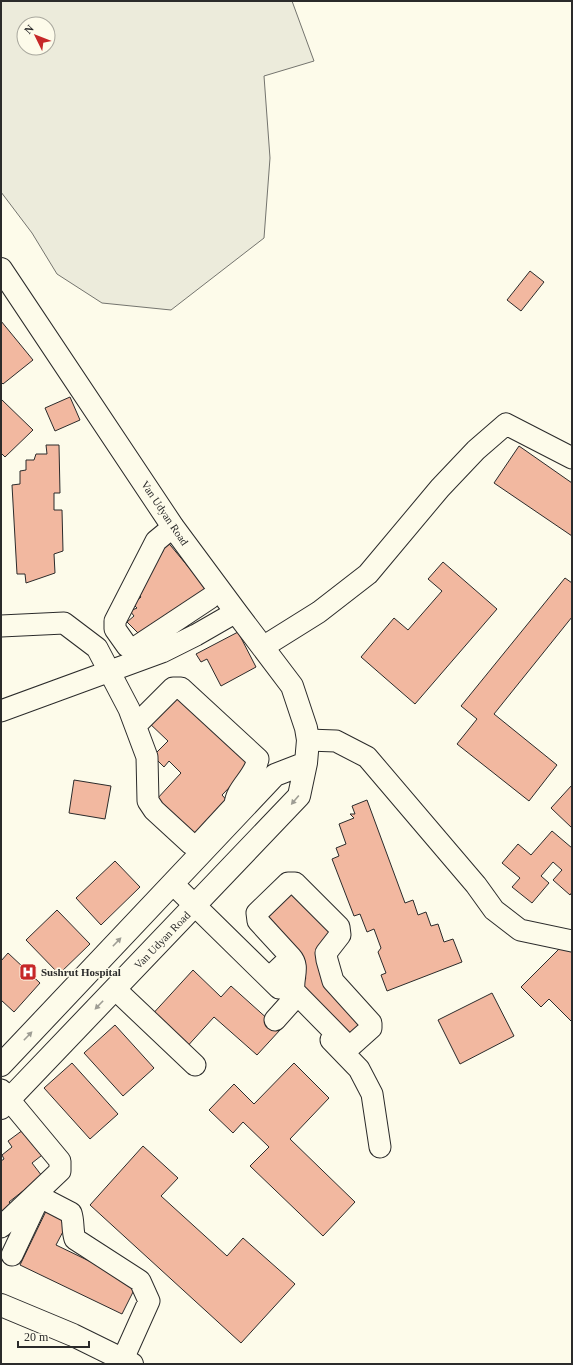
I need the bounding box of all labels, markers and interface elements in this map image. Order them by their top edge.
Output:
north arrow [16,16,56,56]
text: N [22,22,36,36]
street label: Van Udyan Road [139,478,191,548]
one-way arrow [291,794,299,805]
street label: Van Udyan Road [132,908,193,971]
one-way arrow [113,937,122,947]
hospital icon: Sushrut Hospital [18,962,38,982]
place label: Sushrut Hospital [41,966,121,978]
one-way arrow [94,1000,104,1010]
one-way arrow [23,1031,33,1041]
scale bar [18,1323,89,1349]
text: 20 m [24,1330,49,1344]

